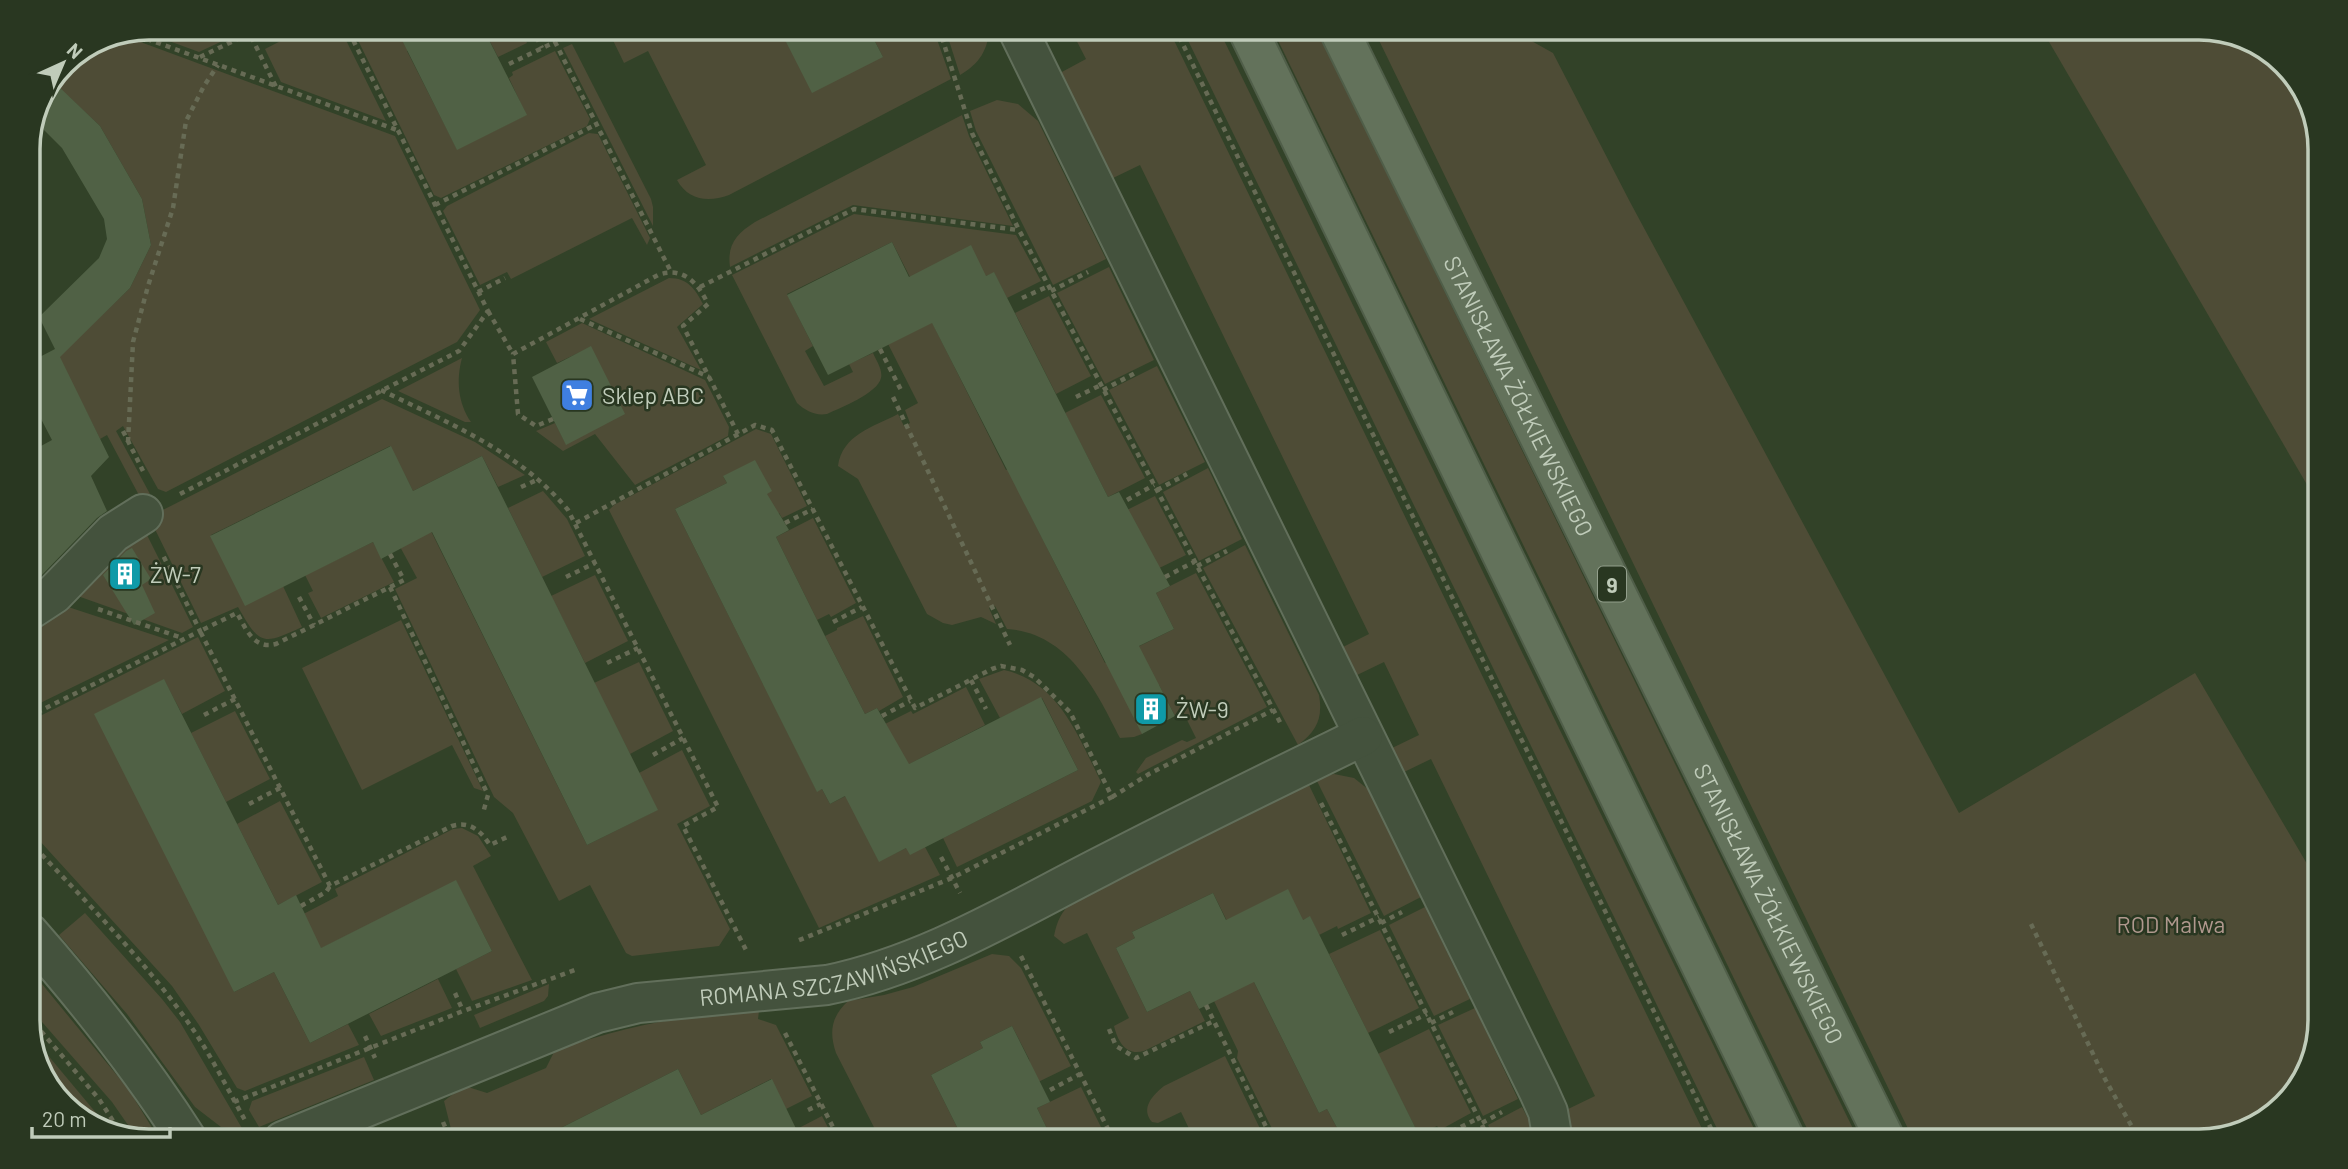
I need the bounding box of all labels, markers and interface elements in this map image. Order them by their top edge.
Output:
north arrow [28,28,98,98]
text: N [63,38,88,63]
street label: STANISŁAWA ŻÓŁKIEWSKIEGO [1438,251,1600,541]
supermarket icon: Sklep ABC [558,376,596,414]
place label: Sklep ABC [602,381,704,409]
building icon: ŻW-7 [106,555,144,593]
place label: ŻW-7 [150,560,201,588]
road number: 9 [1598,566,1626,602]
building icon: ŻW-9 [1132,690,1170,728]
place label: ŻW-9 [1176,695,1229,723]
street label: STANISŁAWA ŻÓŁKIEWSKIEGO [1688,759,1850,1048]
park label: ROD Malwa [2117,910,2225,938]
street label: ROMANA SZCZAWIŃSKIEGO [698,923,972,1011]
scale bar [32,1096,170,1140]
text: 20 m [42,1106,87,1131]

